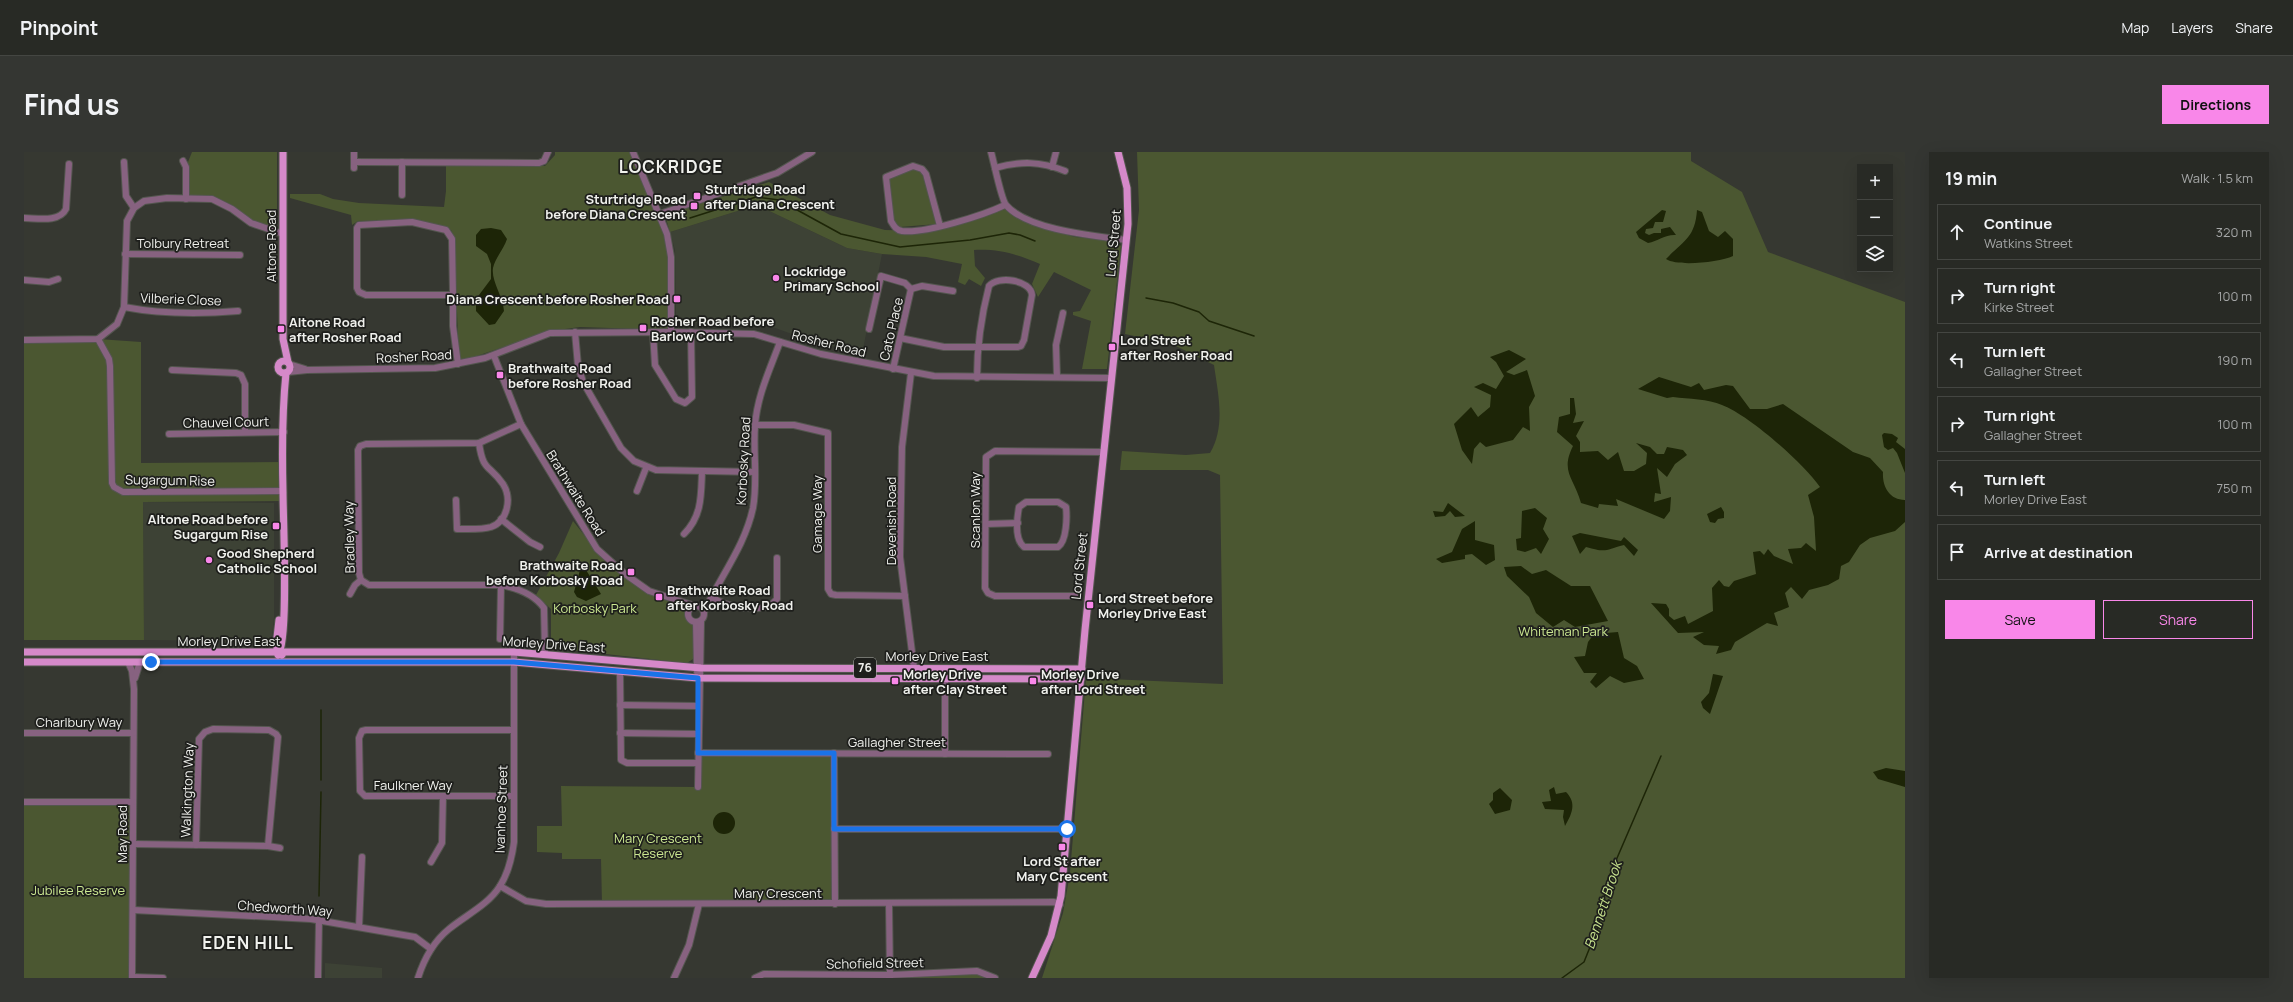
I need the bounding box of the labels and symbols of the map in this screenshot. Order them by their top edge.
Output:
district label: LOCKRIDGE [619,155,723,178]
place label: Sturtridge Road after Diana Crescent [705,180,835,213]
place label: Sturtridge Road before Diana Crescent [545,190,686,223]
marker: Sturtridge Road after Diana Crescent [692,191,702,201]
marker: Sturtridge Road before Diana Crescent [689,201,699,211]
street label: Lord Street [1101,209,1125,277]
street label: Altone Road [262,210,280,282]
street label: Tolbury Retreat [137,234,229,252]
place label: Lockridge Primary School [784,262,879,295]
marker: Lockridge Primary School [771,273,781,283]
street label: Vilberie Close [140,289,222,309]
place label: Diana Crescent before Rosher Road [446,290,669,308]
marker: Diana Crescent before Rosher Road [672,294,682,304]
street label: Cato Place [875,295,907,362]
place label: Rosher Road before Barlow Court [651,312,775,345]
place label: Altone Road after Rosher Road [289,313,402,346]
marker: Rosher Road before Barlow Court [638,323,648,333]
marker: Altone Road after Rosher Road [276,324,286,334]
street label: Rosher Road [790,325,868,361]
place label: Lord Street after Rosher Road [1120,331,1233,364]
marker: Lord Street after Rosher Road [1107,342,1117,352]
street label: Rosher Road [376,345,452,367]
place label: Brathwaite Road before Rosher Road [508,359,631,392]
marker: Brathwaite Road before Rosher Road [495,370,505,380]
street label: Chauvel Court [183,412,269,432]
street label: Korbosky Road [732,416,754,506]
street label: Brathwaite Road [542,447,610,539]
street label: Sugargum Rise [125,470,215,490]
street label: Scanlon Way [966,472,984,548]
street label: Gamage Way [808,475,826,553]
street label: Devenish Road [882,477,900,565]
street label: Bradley Way [339,500,359,573]
place label: Altone Road before Sugargum Rise [148,510,268,543]
marker: Altone Road before Sugargum Rise [271,521,281,531]
street label: Lord Street [1067,532,1091,600]
place label: Good Shepherd Catholic School [217,544,317,577]
marker: Good Shepherd Catholic School [204,555,214,565]
place label: Brathwaite Road before Korbosky Road [486,556,623,589]
marker: Brathwaite Road before Korbosky Road [626,567,636,577]
place label: Brathwaite Road after Korbosky Road [667,581,793,614]
place label: Lord Street before Morley Drive East [1098,589,1213,622]
marker: Brathwaite Road after Korbosky Road [654,592,664,602]
park label: Korbosky Park [553,599,637,617]
marker: Lord Street before Morley Drive East [1085,600,1095,610]
park label: Whiteman Park [1518,622,1608,640]
street label: Morley Drive East [502,631,606,657]
street label: Morley Drive East [178,632,280,650]
street label: Morley Drive East [886,647,988,665]
route end [142,653,160,671]
road number: 76 [854,658,876,678]
place label: Morley Drive after Clay Street [903,665,1007,698]
place label: Morley Drive after Lord Street [1041,665,1146,698]
marker: Morley Drive after Clay Street [890,676,900,686]
marker: Morley Drive after Lord Street [1028,676,1038,686]
street label: Charlbury Way [36,713,122,731]
street label: Gallagher Street [848,733,946,751]
street label: Walkington Way [176,742,198,838]
street label: Ivanhoe Street [490,765,512,853]
street label: Faulkner Way [374,776,452,794]
street label: May Road [113,805,131,863]
route start [1058,820,1076,838]
park label: Mary Crescent Reserve [614,829,702,862]
marker: Lord St after Mary Crescent [1057,842,1067,852]
place label: Lord St after Mary Crescent [1016,852,1108,885]
water label: Bennett Brook [1579,856,1626,951]
park label: Jubilee Reserve [31,881,125,899]
street label: Mary Crescent [734,884,822,902]
street label: Chedworth Way [237,896,333,920]
district label: EDEN HILL [202,931,294,954]
street label: Schofield Street [826,953,924,973]

